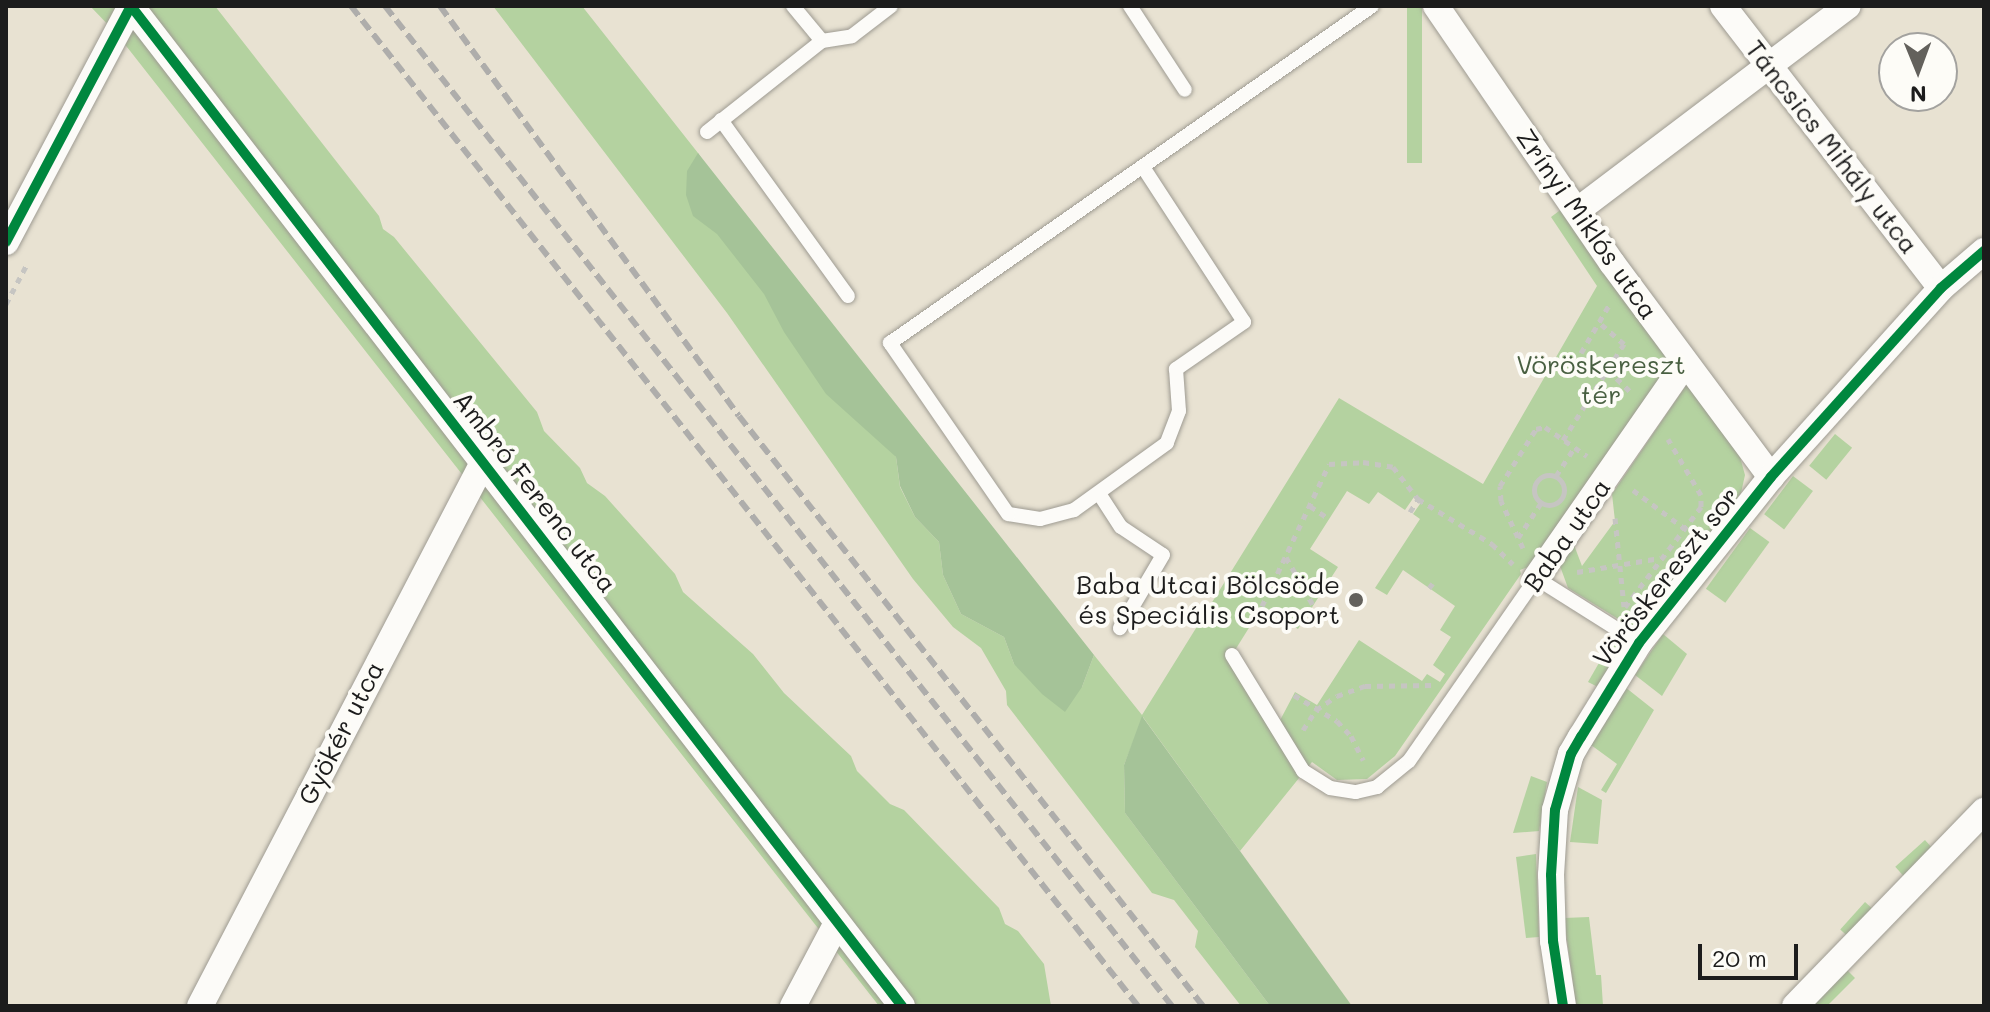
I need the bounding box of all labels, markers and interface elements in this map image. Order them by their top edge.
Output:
north arrow [1878,32,1958,112]
street label: Táncsics Mihály utca [1739,34,1925,260]
text: N [1910,80,1927,109]
street label: Zrínyi Miklós utca [1510,123,1664,325]
park label: Vöröskereszt tér [1516,349,1686,410]
street label: Ambró Ferenc utca [447,385,623,599]
street label: Baba utca [1517,473,1617,597]
street label: Vöröskereszt sor [1586,481,1746,673]
place label: Baba Utcai Bölcsöde és Speciális Csoport [1076,569,1340,630]
marker: Baba Utcai Bölcsöde és Speciális Csoport [1347,591,1365,609]
street label: Gyökér utca [292,656,390,810]
scale bar [1702,928,1802,978]
text: 20 m [1712,942,1767,973]

